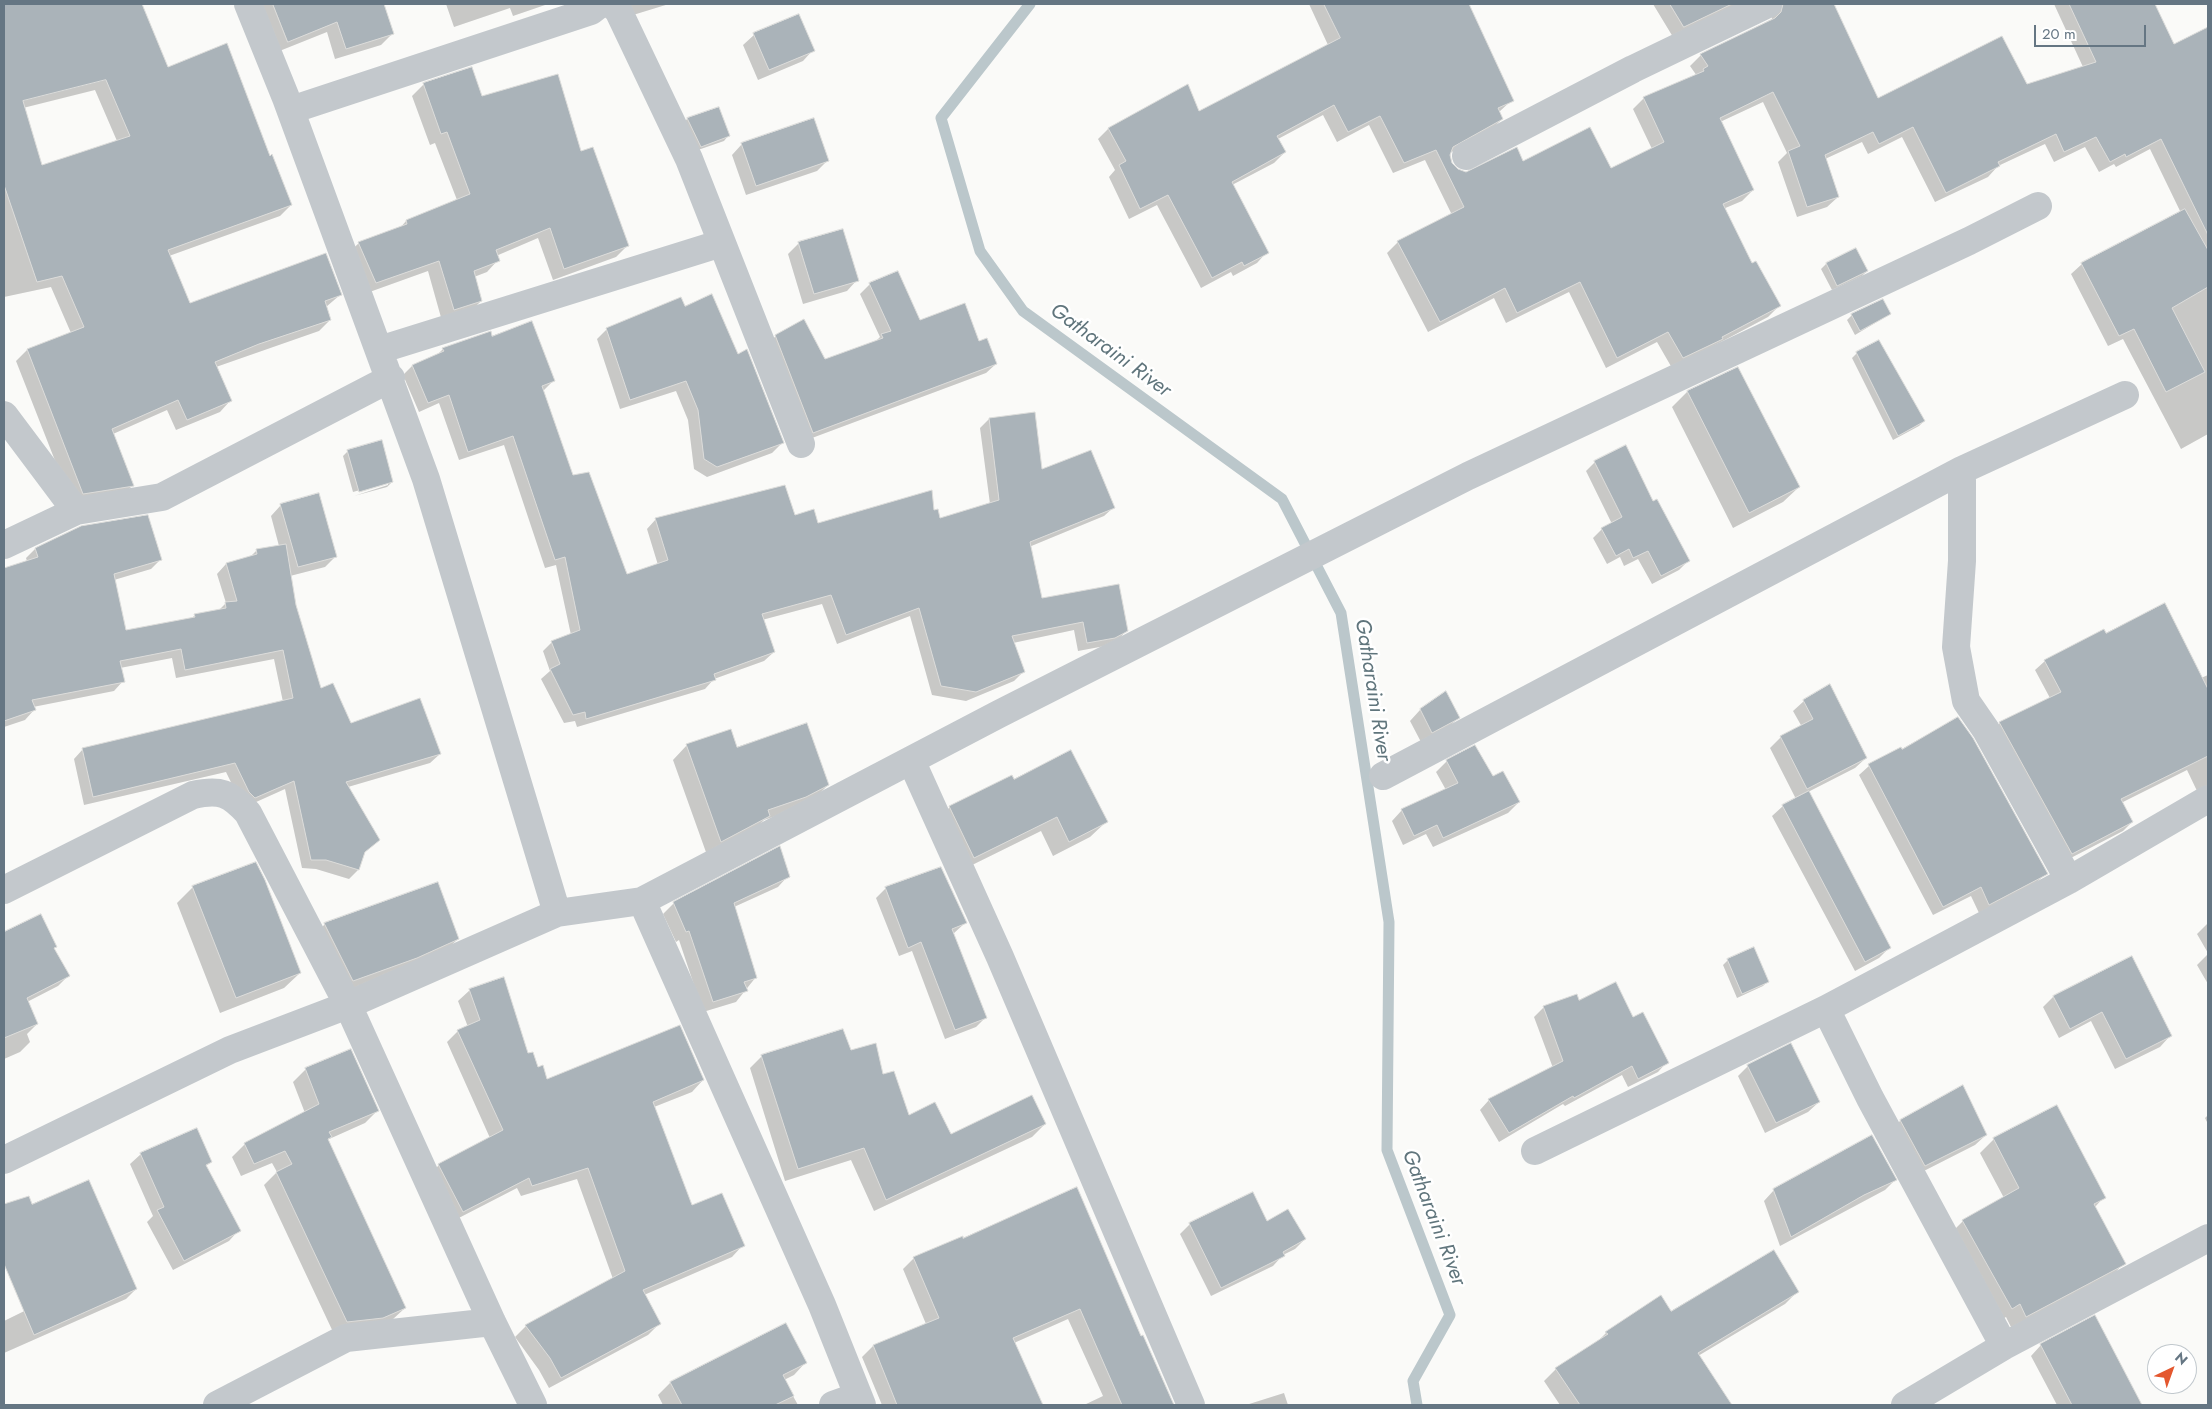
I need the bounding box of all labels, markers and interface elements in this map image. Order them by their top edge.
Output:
scale bar [2037,15,2150,47]
text: 20 m [2042,23,2076,45]
water label: Gatharaini River [1044,299,1176,403]
water label: Gatharaini River [1348,617,1396,763]
water label: Gatharaini River [1395,1146,1471,1290]
north arrow [2147,1344,2197,1394]
text: N [2171,1347,2192,1370]

